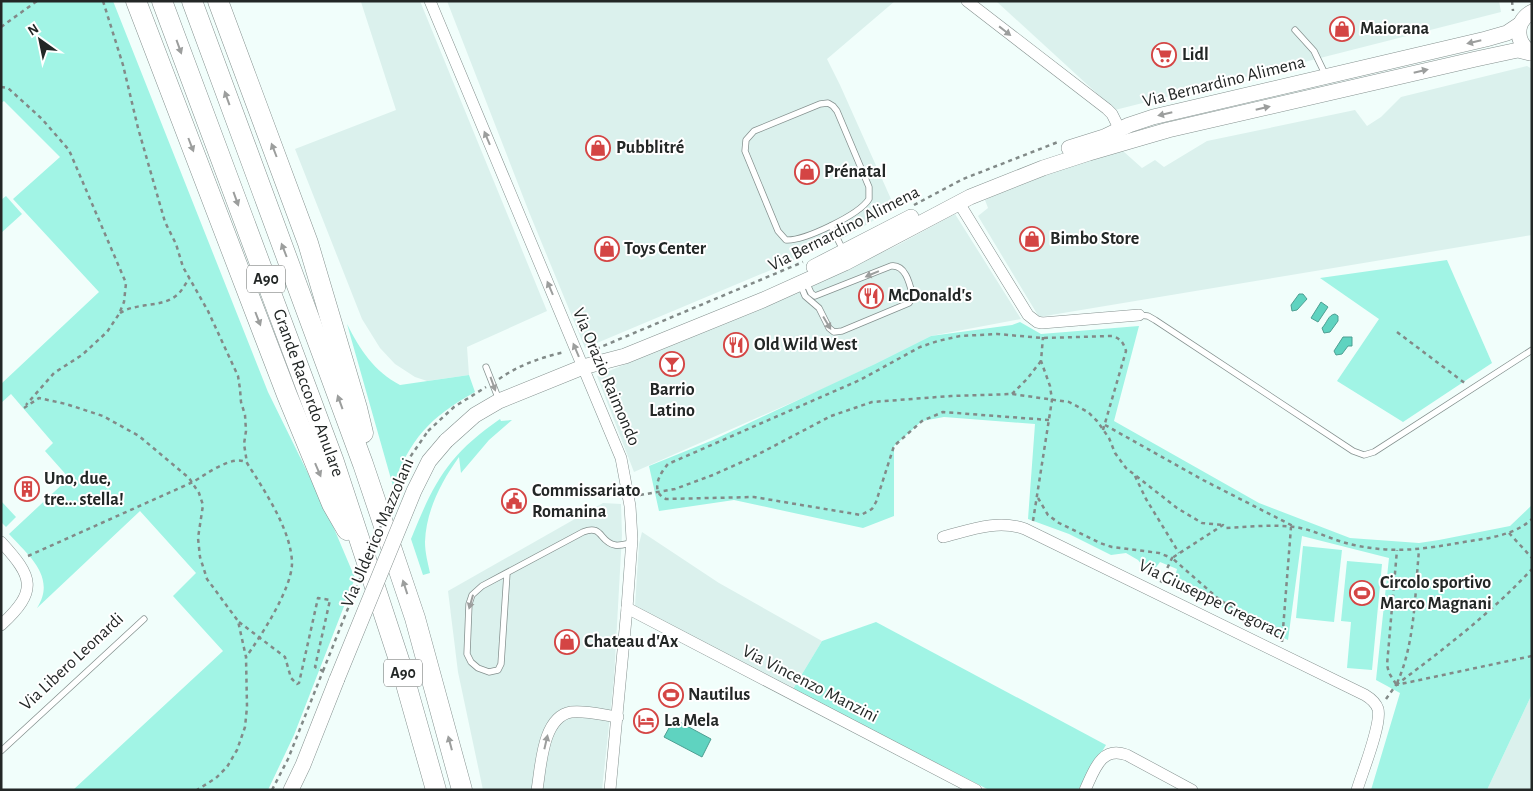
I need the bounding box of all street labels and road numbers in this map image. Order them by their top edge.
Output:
street label: Via Bernardino Alimena [1141,53,1307,111]
street label: Via Bernardino Alimena [766,183,922,275]
road number: A90 [247,266,285,292]
street label: Via Orazio Raimondo [569,306,643,449]
street label: Grande Raccordo Anulare [269,307,347,479]
street label: Via Ulderico Mazzolani [338,456,418,610]
street label: Via Giuseppe Gregoraci [1135,556,1289,644]
street label: Via Libero Leonardi [17,610,127,714]
street label: Via Vincenzo Manzini [739,642,881,726]
road number: A90 [384,660,422,686]

